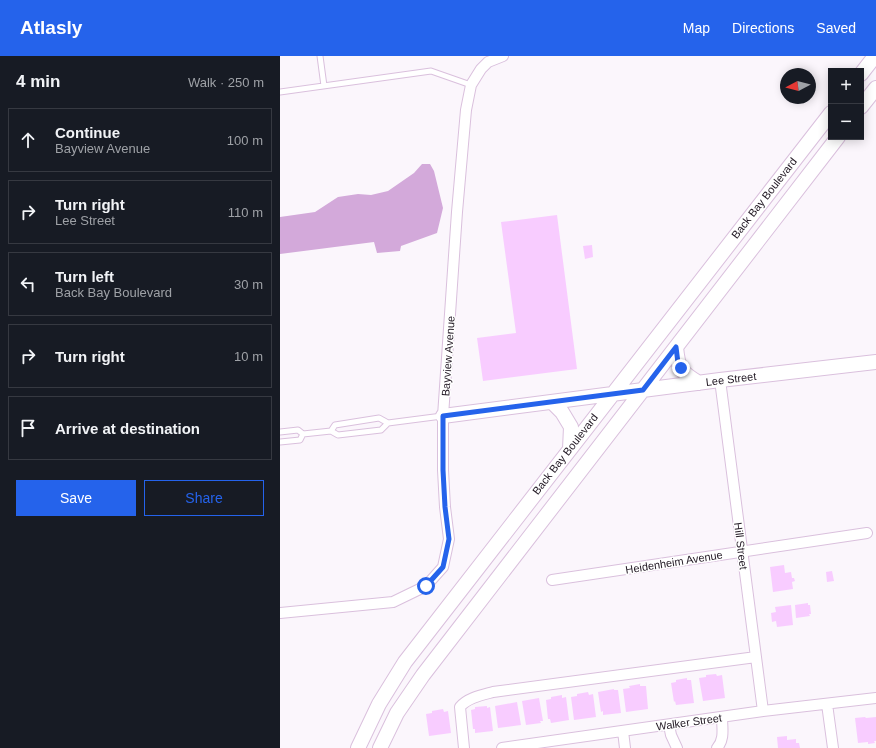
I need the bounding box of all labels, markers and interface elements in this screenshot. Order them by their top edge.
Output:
text: Atlasly [20,17,82,38]
text: Map [683,20,710,36]
text: Directions [732,20,794,36]
text: Saved [816,20,856,36]
north arrow [780,68,816,104]
map controls [828,68,864,140]
button: + [828,68,864,104]
text: 4 min [16,72,60,91]
text: Walk · 250 m [188,75,264,90]
button: − [828,104,864,140]
text: Continue [55,124,120,141]
icon: ahead [17,129,39,151]
text: 100 m [227,133,263,148]
text: Bayview Avenue [55,141,150,156]
street label: Back Bay Boulevard [729,155,799,241]
text: Turn right [55,196,125,213]
icon: right [17,201,39,223]
text: 110 m [228,205,263,220]
text: Lee Street [55,213,115,228]
text: Turn left [55,268,114,285]
icon: left [17,273,39,295]
text: 30 m [234,277,263,292]
text: Back Bay Boulevard [55,285,172,300]
street label: Bayview Avenue [439,315,457,397]
icon: right [17,345,39,367]
text: Turn right [55,348,125,365]
text: 10 m [234,349,263,364]
route end [672,359,690,377]
street label: Lee Street [705,370,757,388]
street label: Back Bay Boulevard [530,411,600,497]
icon: arrive [17,417,39,439]
text: Arrive at destination [55,420,200,437]
button: Save [16,480,136,516]
button: Share [144,480,264,516]
street label: Hill Street [732,522,750,570]
street label: Heidenheim Avenue [625,548,723,576]
route start [417,577,435,595]
street label: Walker Street [655,711,723,733]

